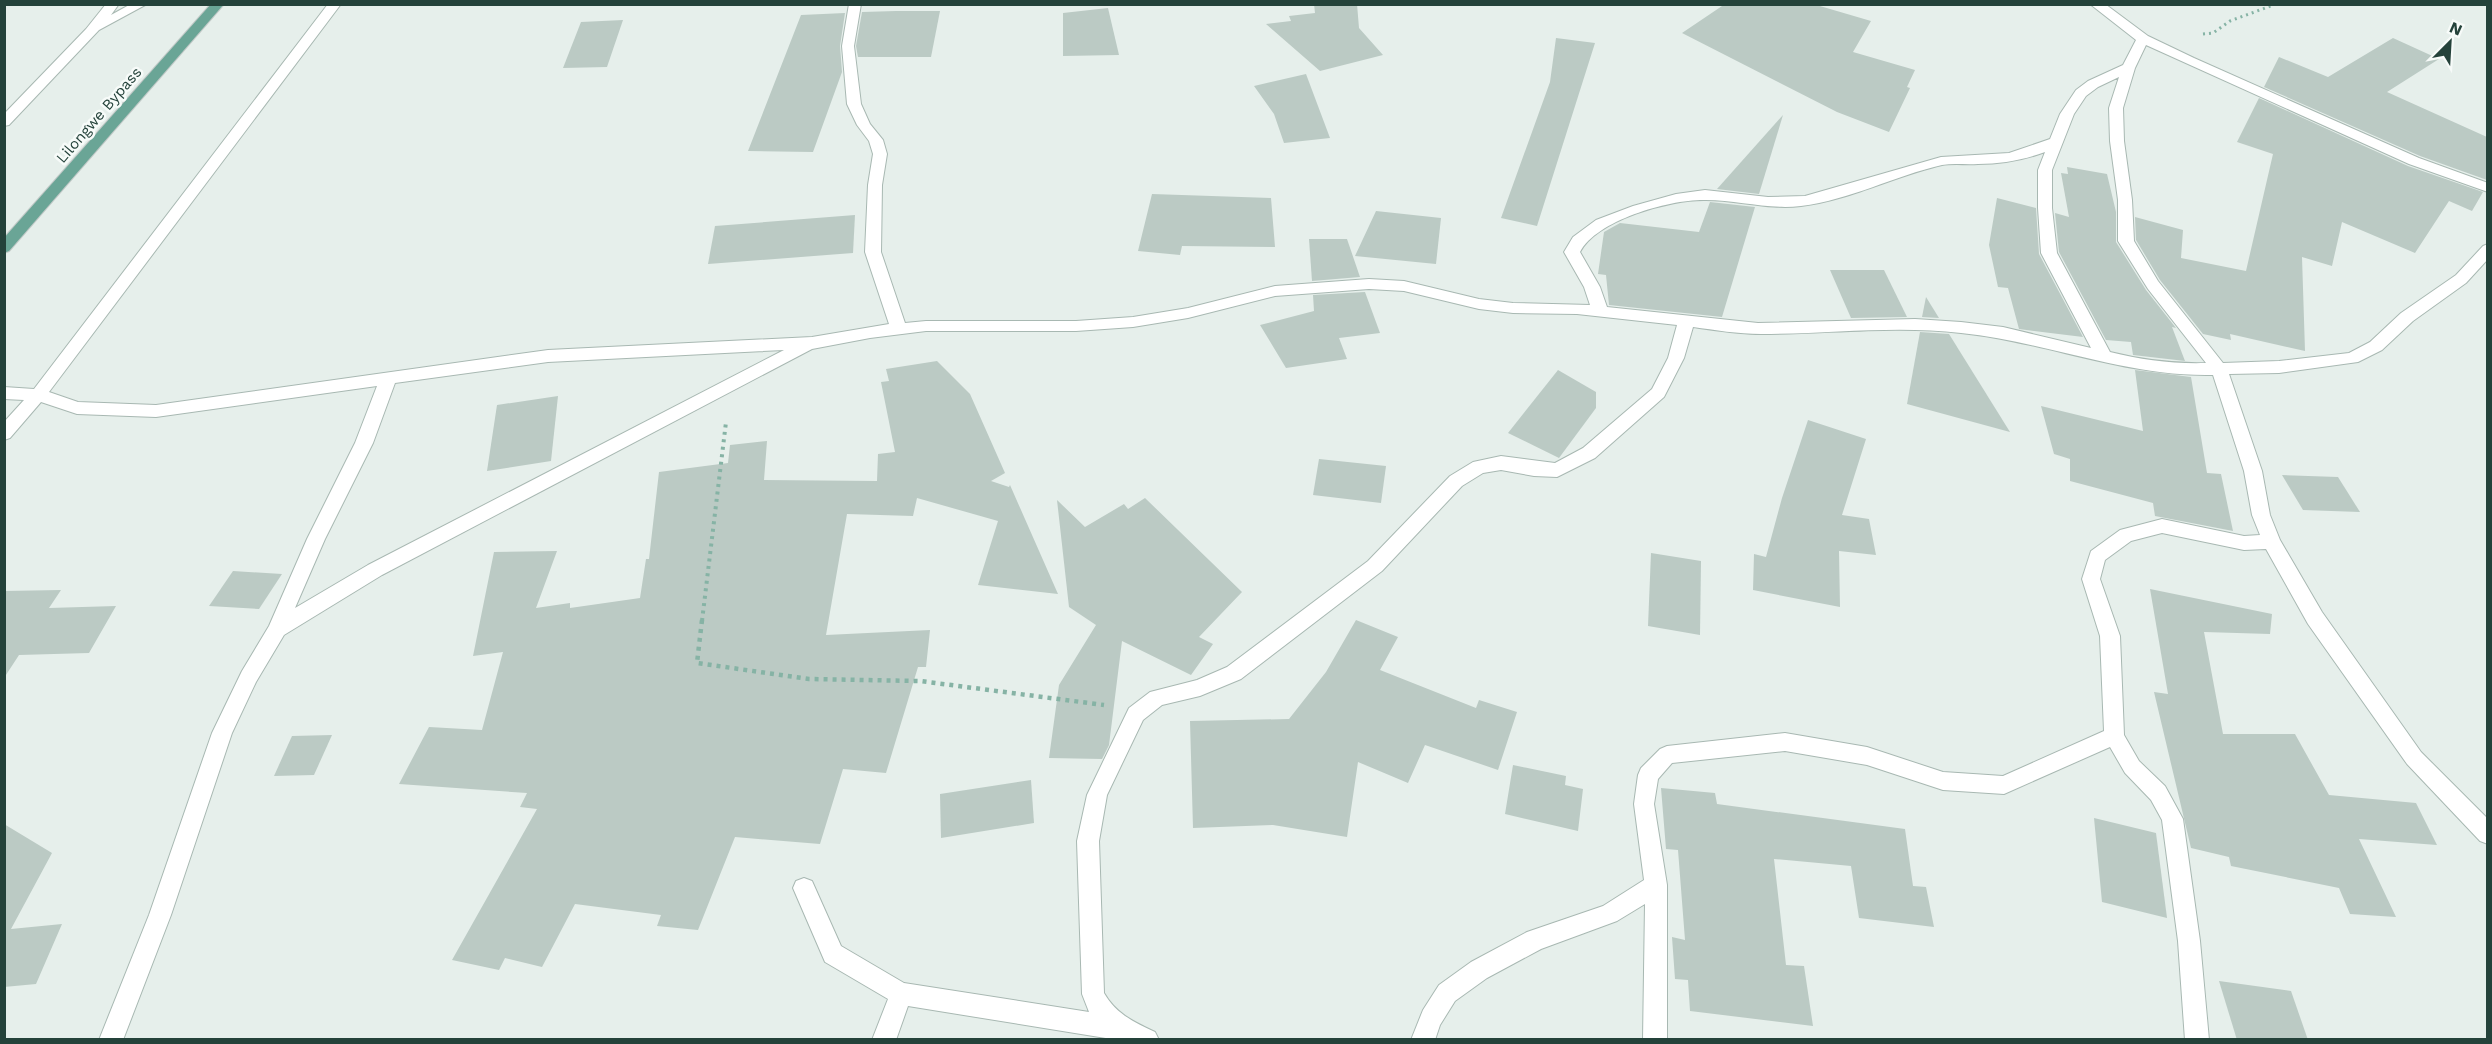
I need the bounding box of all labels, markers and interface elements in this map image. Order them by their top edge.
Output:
north arrow [2420,12,2480,72]
text: N [2447,18,2465,40]
street label: Lilongwe Bypass [53,63,146,167]

